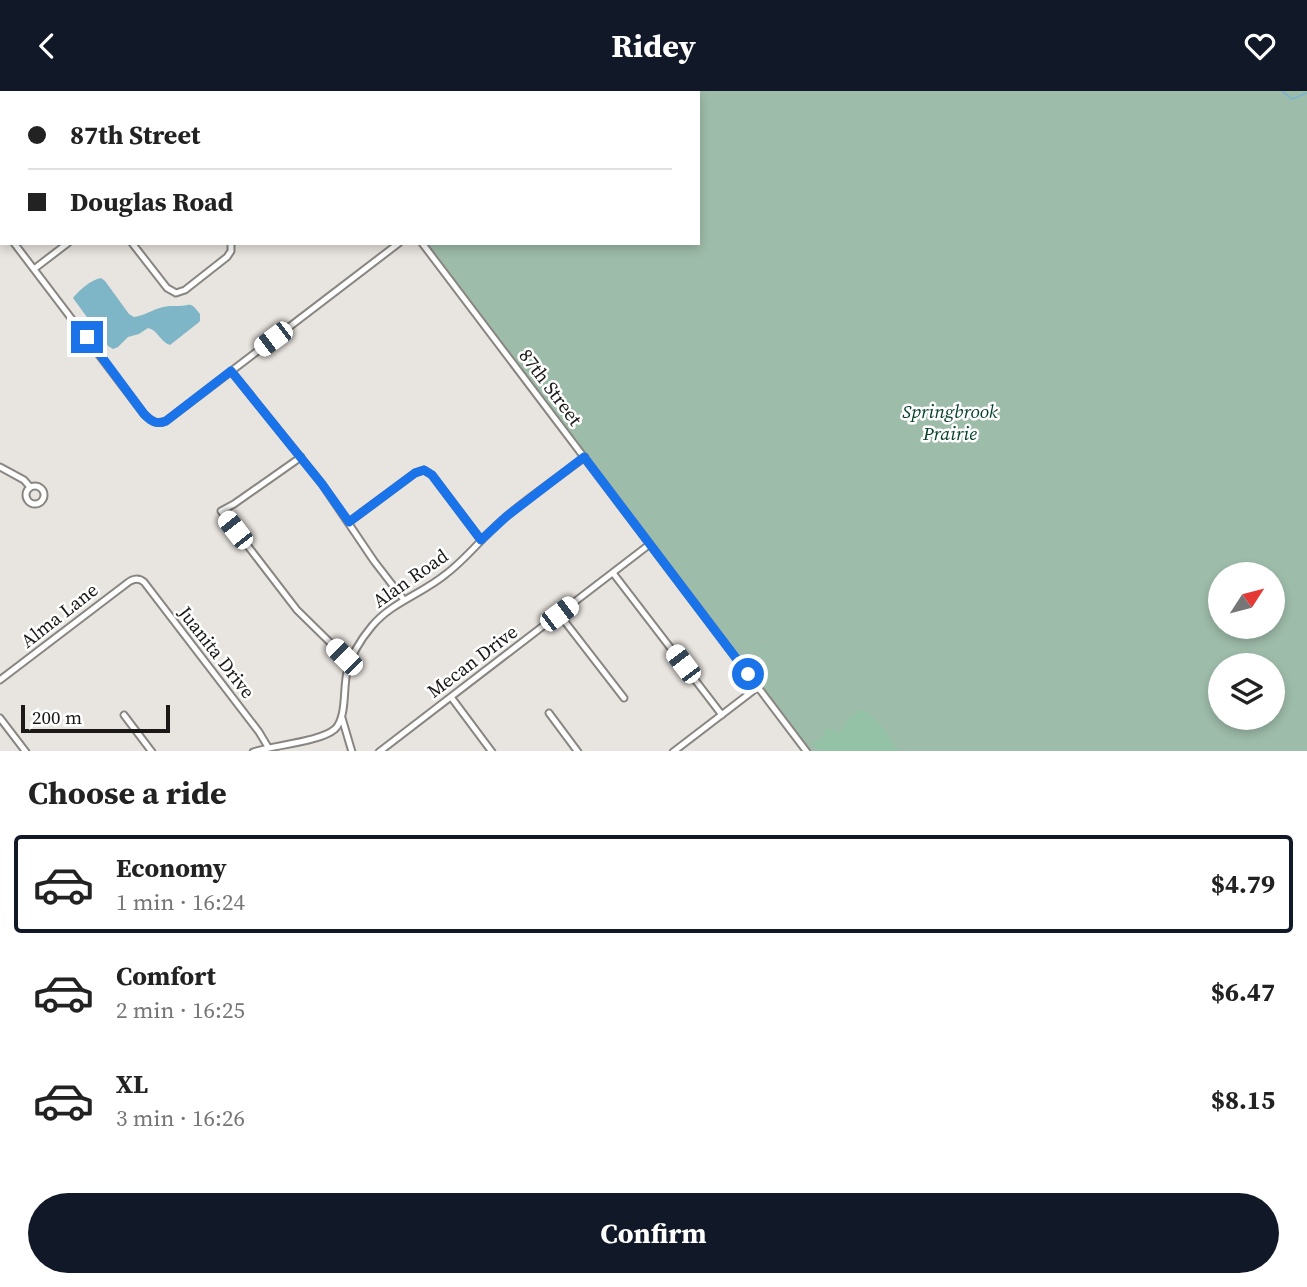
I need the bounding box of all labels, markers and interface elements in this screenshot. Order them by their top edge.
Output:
text: Ridey [611,24,696,68]
icon: back [28,27,66,65]
icon: heart [1241,27,1279,65]
text: 87th Street [70,117,200,153]
text: Douglas Road [70,184,233,220]
car [250,318,297,360]
route end [71,321,103,353]
street label: 87th Street [513,343,589,431]
park label: Springbrook Prairie [902,398,998,446]
car [214,507,257,553]
street label: Alan Road [367,542,453,614]
north arrow [1208,562,1284,639]
map controls [1208,562,1285,730]
street label: Alma Lane [15,577,103,653]
car [536,593,583,635]
street label: Juanita Drive [172,600,261,704]
street label: Mecan Drive [421,618,523,704]
car [322,635,367,679]
car [662,641,705,687]
button: layers [1208,653,1285,730]
route start [732,658,764,690]
scale bar [21,703,170,734]
text: 200 m [32,704,82,730]
text: Choose a ride [28,771,227,815]
text: Economy [116,850,227,886]
icon: car [32,853,95,916]
text: $4.79 [1211,866,1275,902]
text: 1 min · 16:24 [116,886,245,918]
text: Comfort [116,958,216,994]
icon: car [32,961,95,1024]
text: $6.47 [1211,974,1275,1010]
text: 2 min · 16:25 [116,994,245,1026]
text: XL [116,1066,148,1102]
icon: car [32,1069,95,1132]
text: $8.15 [1211,1082,1275,1118]
text: 3 min · 16:26 [116,1102,245,1134]
button: Confirm [28,1193,1279,1273]

